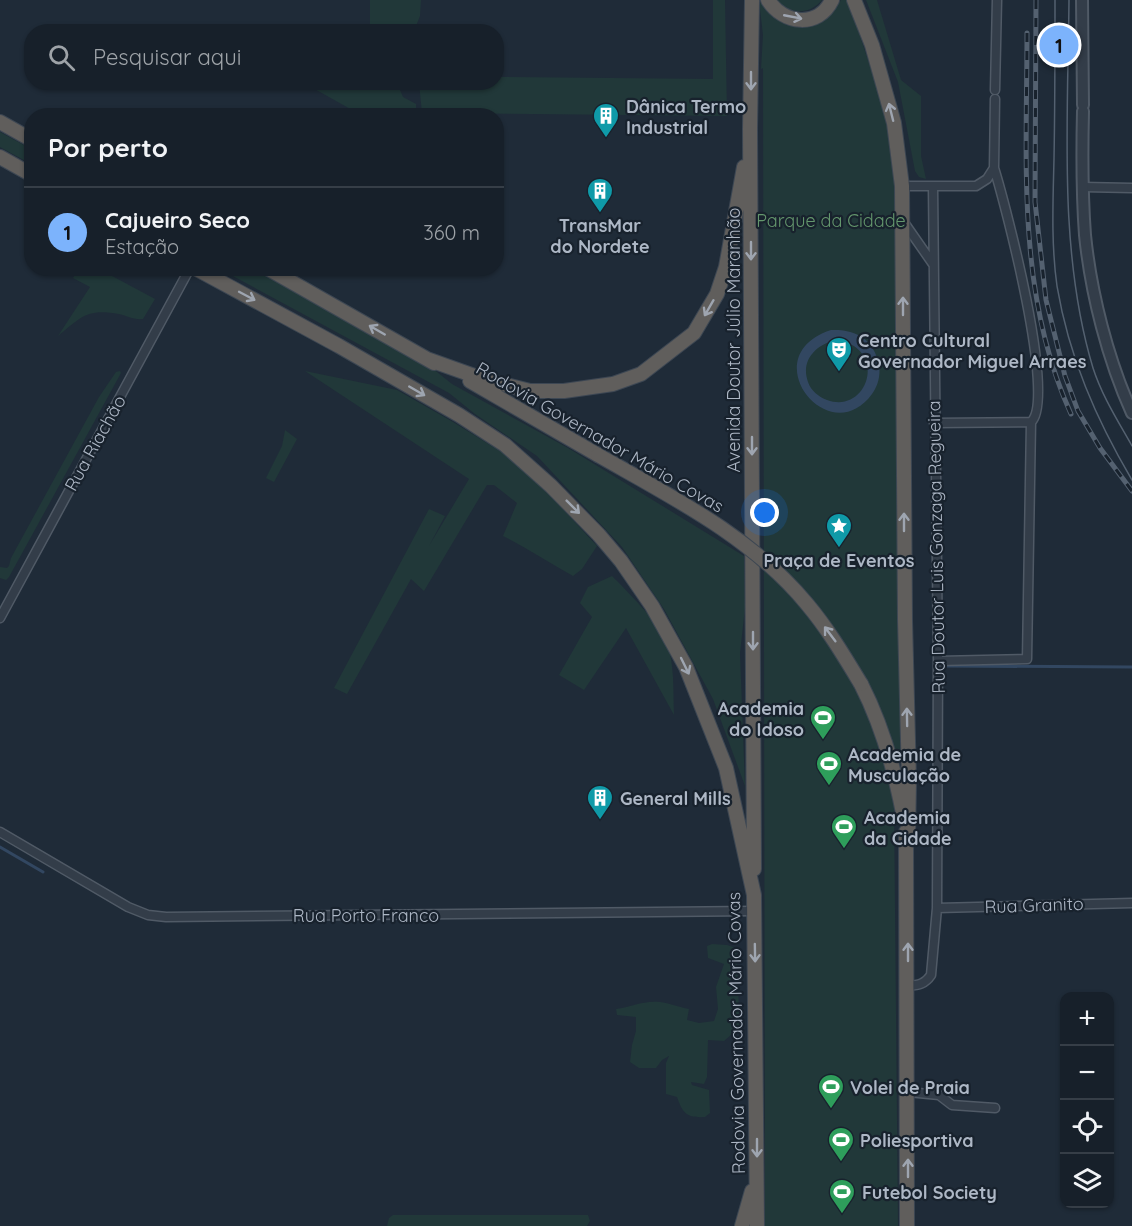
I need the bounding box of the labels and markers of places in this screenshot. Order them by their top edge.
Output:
pin: 1 [1040,22,1078,68]
place label: Dânica Termo Industrial [626,95,746,139]
building icon: Dânica Termo Industrial [591,101,621,139]
building icon: TransMar do Nordete [585,176,615,214]
place label: TransMar do Nordete [550,214,650,258]
place label: Centro Cultural Governador Miguel Arraes [858,329,1087,373]
theatre icon: Centro Cultural Governador Miguel Arraes [824,335,854,373]
place icon: Praça de Eventos [824,511,854,549]
place label: Praça de Eventos [763,549,915,572]
place label: Academia do Idoso [718,697,804,741]
sports icon: Academia do Idoso [808,703,838,741]
place label: Academia de Musculação [848,743,961,787]
sports icon: Academia de Musculação [814,749,844,787]
building icon: General Mills [585,783,615,821]
place label: General Mills [620,787,731,810]
place label: Academia da Cidade [864,806,952,850]
sports icon: Academia da Cidade [829,812,859,850]
sports icon: Volei de Praia [816,1072,846,1110]
place label: Volei de Praia [850,1076,970,1099]
sports icon: Poliesportiva [826,1125,856,1163]
place label: Poliesportiva [860,1129,974,1152]
sports icon: Futebol Society [827,1177,857,1215]
place label: Futebol Society [862,1181,997,1204]

